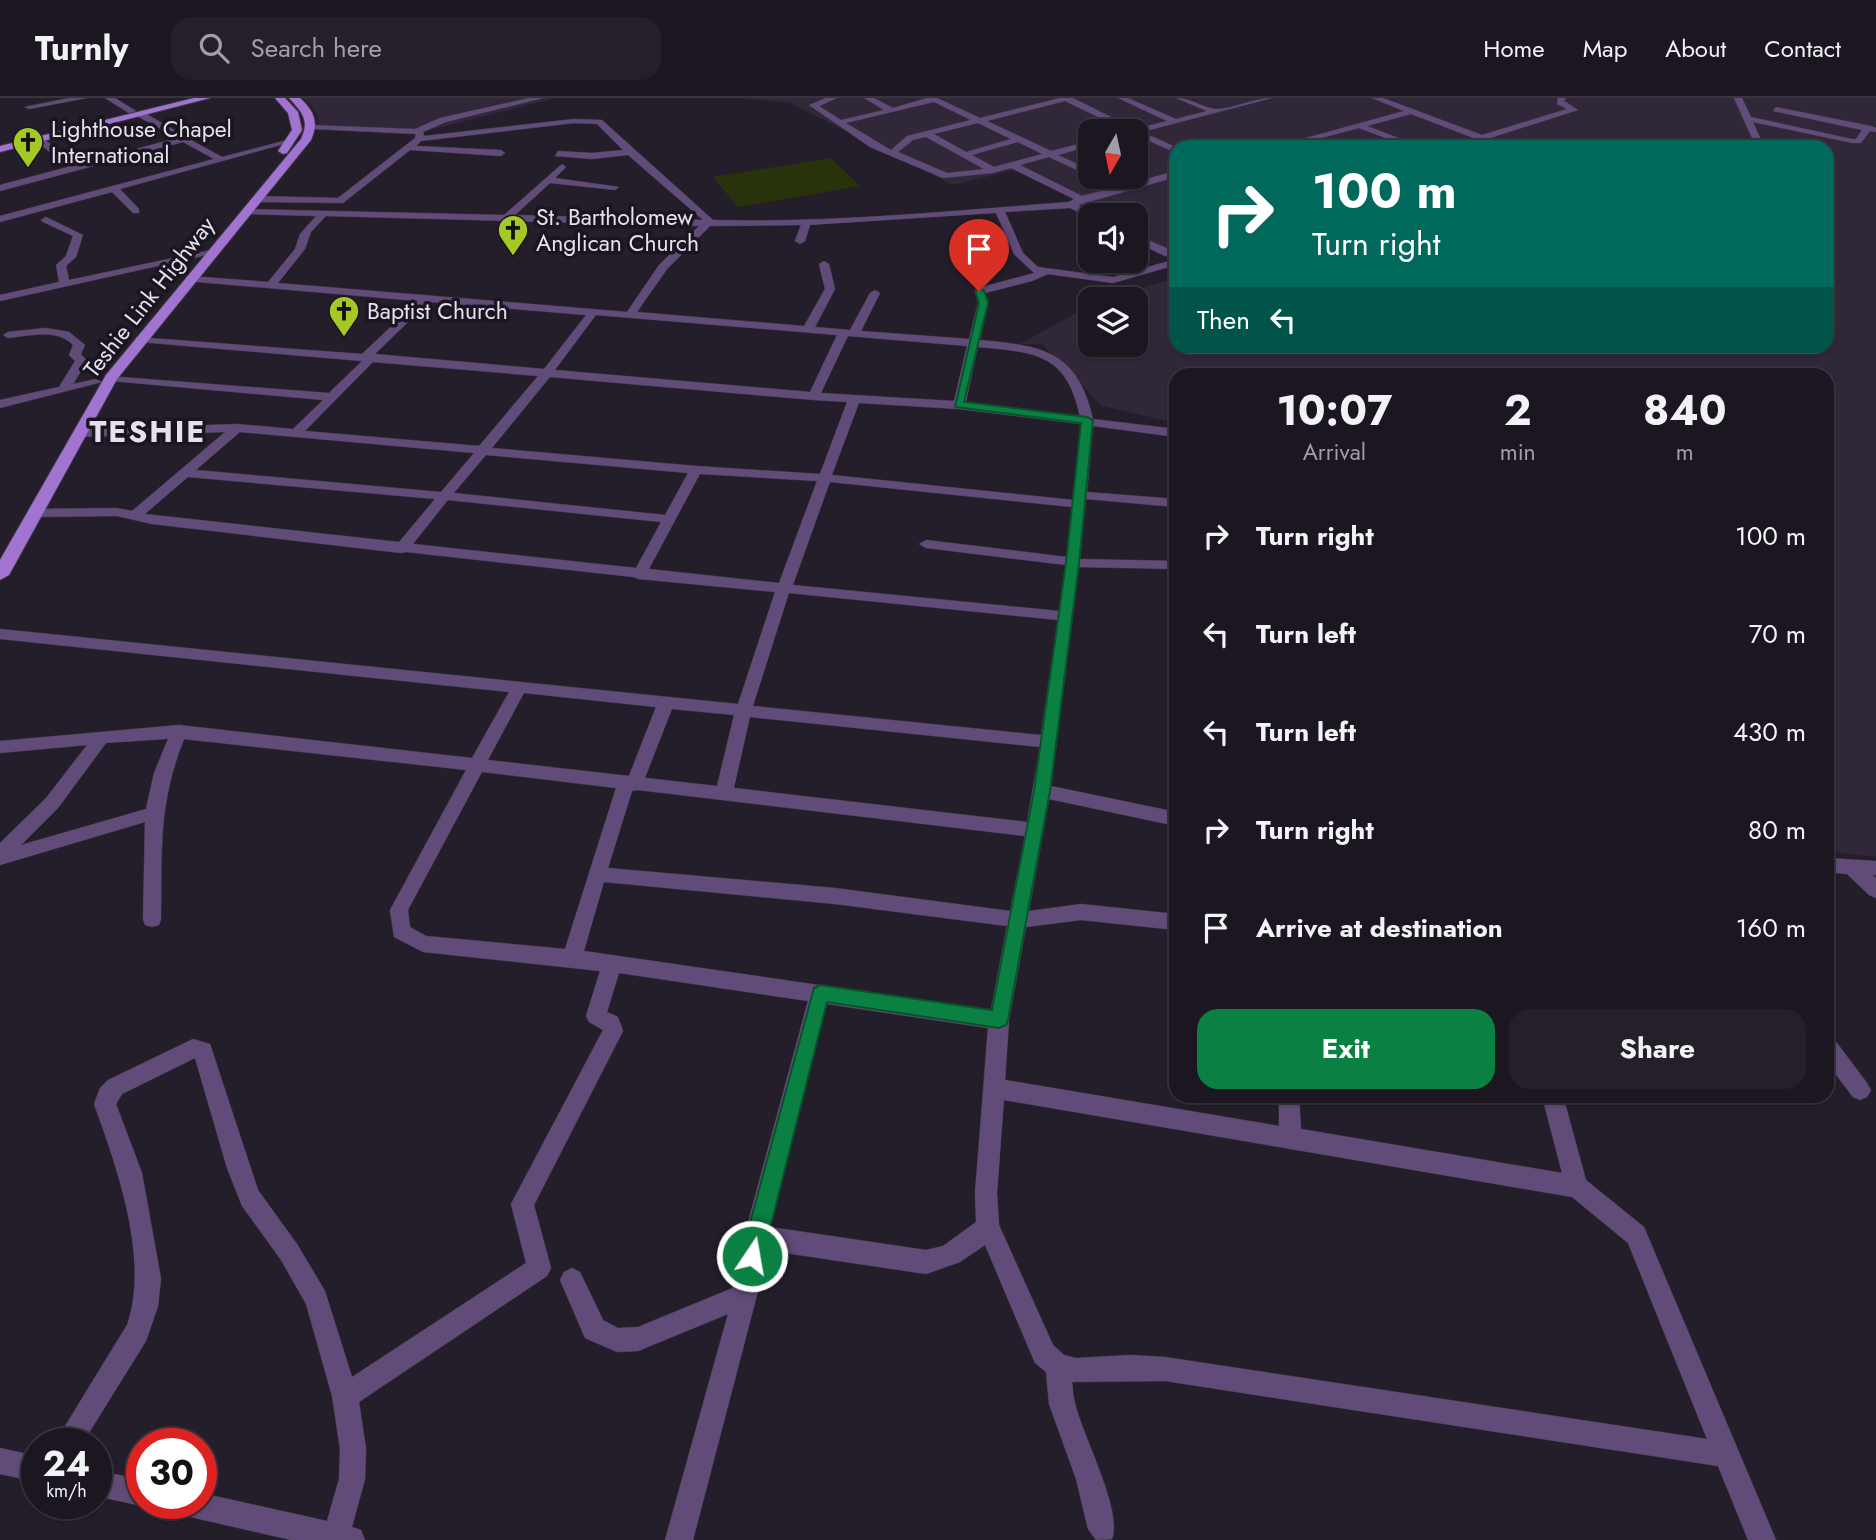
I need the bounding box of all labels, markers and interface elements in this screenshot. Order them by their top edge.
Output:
search box [171,17,661,80]
text: Turnly [35,25,129,72]
icon: search [195,29,233,67]
text: Search here [251,29,382,67]
text: Home [1483,31,1545,66]
text: Map [1583,31,1627,66]
text: About [1665,31,1726,66]
text: Contact [1764,31,1841,66]
place label: Lighthouse Chapel International [51,112,232,172]
north arrow [1078,119,1148,189]
map controls [1078,119,1148,357]
church icon: Lighthouse Chapel International [11,125,45,169]
text: 100 m [1312,156,1457,226]
icon: right [1197,168,1288,259]
place label: St. Bartholomew Anglican Church [536,200,699,260]
button: sound [1078,203,1148,273]
street label: Teshie Link Highway [75,209,223,385]
church icon: St. Bartholomew Anglican Church [496,213,530,257]
pin [949,219,1009,291]
text: Turn right [1312,221,1441,267]
icon: arrive [960,230,998,268]
button: layers [1078,287,1148,357]
church icon: Baptist Church [327,294,361,338]
place label: Baptist Church [367,294,508,328]
text: Then [1197,301,1250,339]
icon: left [1264,301,1302,339]
text: 10:07 [1276,380,1392,441]
text: 2 [1504,380,1531,441]
text: 840 [1643,380,1727,441]
district label: TESHIE [90,410,206,453]
text: Arrival [1303,435,1366,469]
text: min [1500,435,1536,469]
text: m [1676,435,1694,469]
icon: right [1197,517,1235,555]
text: Turn right [1256,517,1374,555]
text: 100 m [1735,517,1806,555]
icon: left [1197,615,1235,653]
text: Turn left [1256,615,1356,653]
text: 70 m [1749,615,1806,653]
icon: left [1197,713,1235,751]
text: Turn left [1256,713,1356,751]
text: 430 m [1733,713,1806,751]
icon: right [1197,811,1235,849]
text: Turn right [1256,811,1374,849]
text: 80 m [1748,811,1806,849]
icon: arrive [1197,909,1235,947]
text: Arrive at destination [1256,909,1503,947]
text: 160 m [1736,909,1806,947]
button: Exit [1197,1009,1495,1089]
button: Share [1509,1009,1806,1089]
position arrow [715,1219,789,1293]
speed limit sign: 30 [126,1428,217,1519]
text: 24 [43,1439,90,1489]
text: km/h [46,1478,87,1504]

